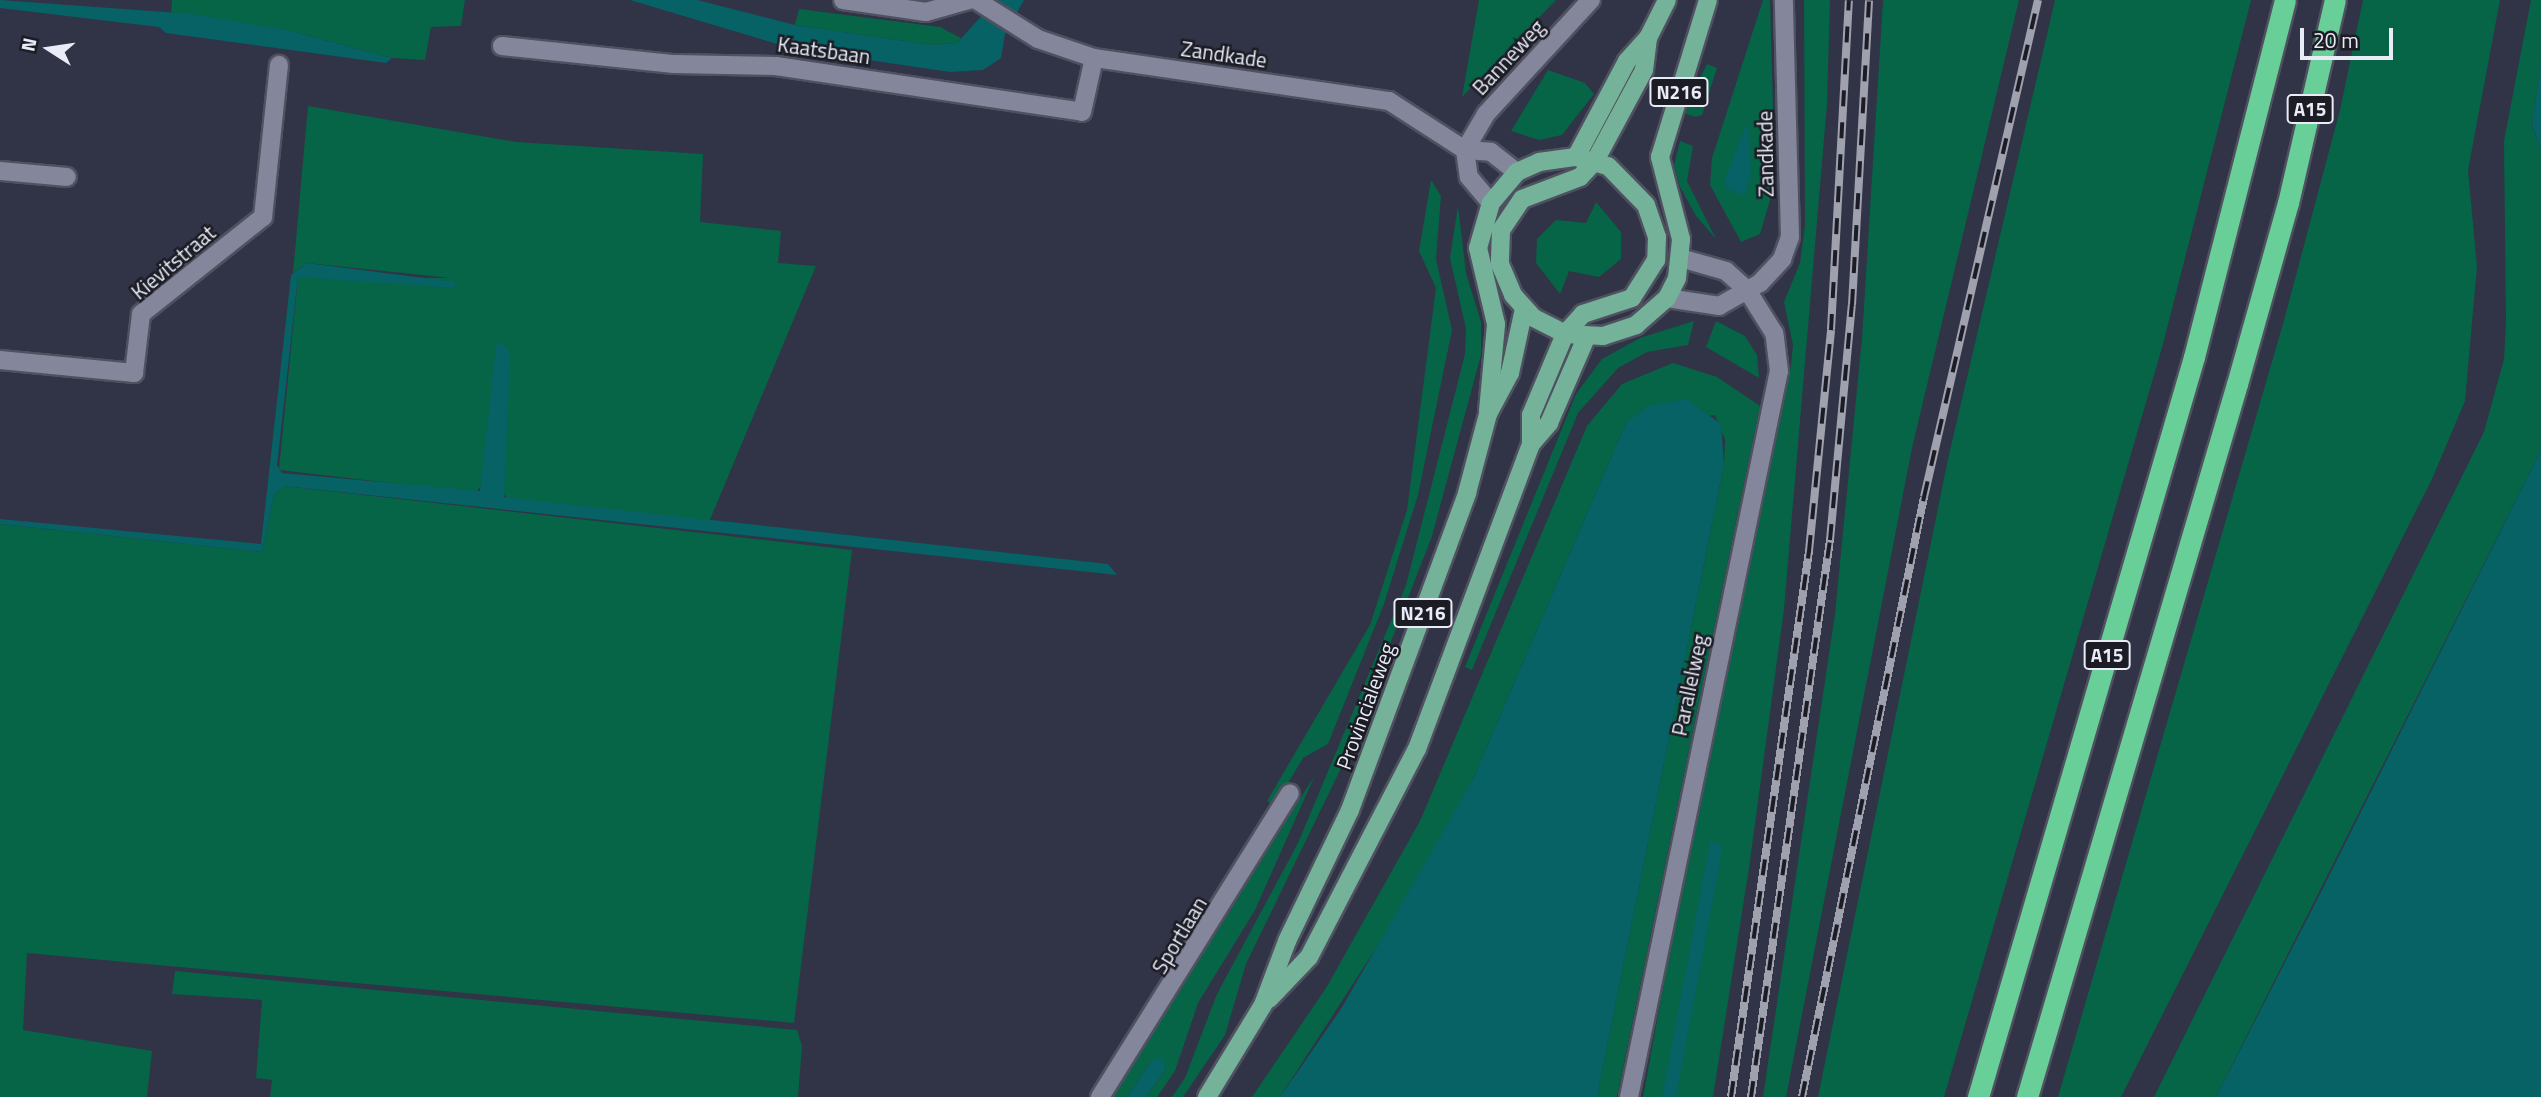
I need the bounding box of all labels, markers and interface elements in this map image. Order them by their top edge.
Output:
north arrow [14,14,84,84]
street label: Banneweg [1467,14,1549,100]
scale bar [2303,14,2396,58]
text: 20 m [2313,24,2359,56]
street label: Kaatsbaan [776,31,872,69]
text: N [12,35,44,54]
street label: Zandkade [1179,36,1269,72]
road number: N216 [1649,76,1709,108]
road number: A15 [2286,94,2334,124]
street label: Zandkade [1752,111,1778,197]
street label: Kievitstraat [126,220,220,304]
road number: N216 [1393,598,1453,628]
street label: Parallelweg [1666,632,1712,738]
street label: Provincialeweg [1330,639,1400,773]
road number: A15 [2082,640,2132,670]
street label: Sportlaan [1146,892,1212,978]

